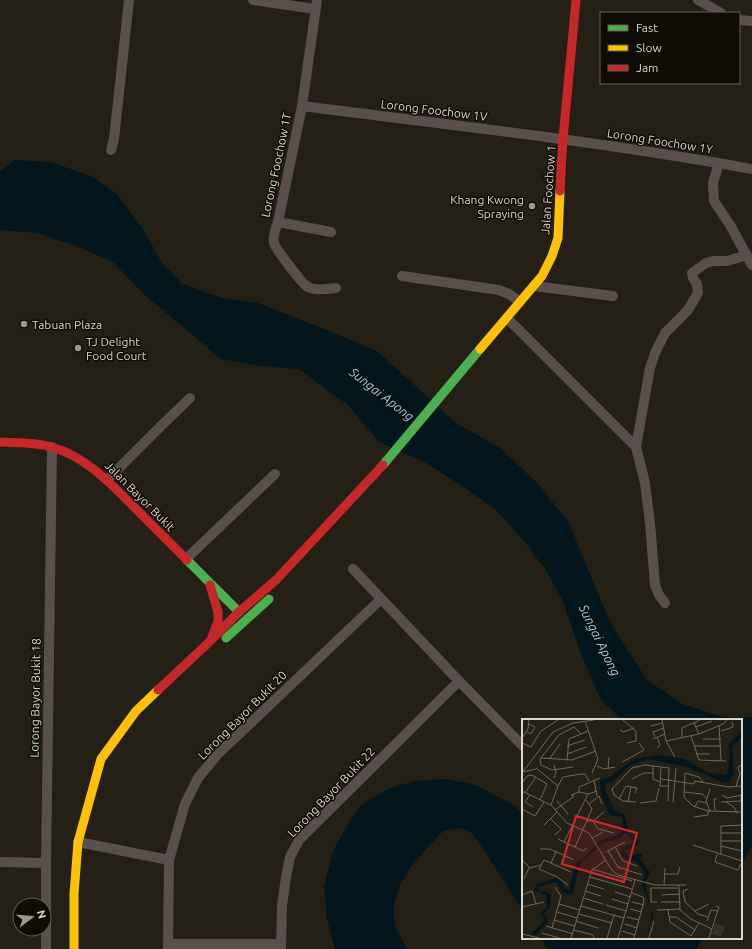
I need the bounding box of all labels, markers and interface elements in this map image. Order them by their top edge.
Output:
legend [600,12,740,84]
text: Fast [636,21,658,34]
text: Slow [636,41,662,54]
text: Jam [636,61,658,74]
street label: Lorong Foochow 1V [380,97,488,123]
street label: Lorong Foochow 1T [259,111,293,218]
street label: Lorong Foochow 1Y [606,126,714,156]
street label: Jalan Foochow 1 [538,145,558,235]
place label: Khang Kwong Spraying [450,193,524,220]
marker: Khang Kwong Spraying [527,201,537,211]
place label: Tabuan Plaza [32,318,102,331]
marker: Tabuan Plaza [19,319,29,329]
place label: TJ Delight Food Court [86,335,147,362]
marker: TJ Delight Food Court [73,343,83,353]
water label: Sungai Apong [346,364,417,423]
street label: Jalan Bayor Bukit [103,459,178,534]
water label: Sungai Apong [576,601,623,678]
street label: Lorong Bayor Bukit 18 [27,638,43,758]
street label: Lorong Bayor Bukit 20 [195,668,289,762]
inset map [522,719,742,939]
street label: Lorong Bayor Bukit 22 [285,745,377,839]
north arrow [12,897,52,937]
text: N [35,909,49,920]

